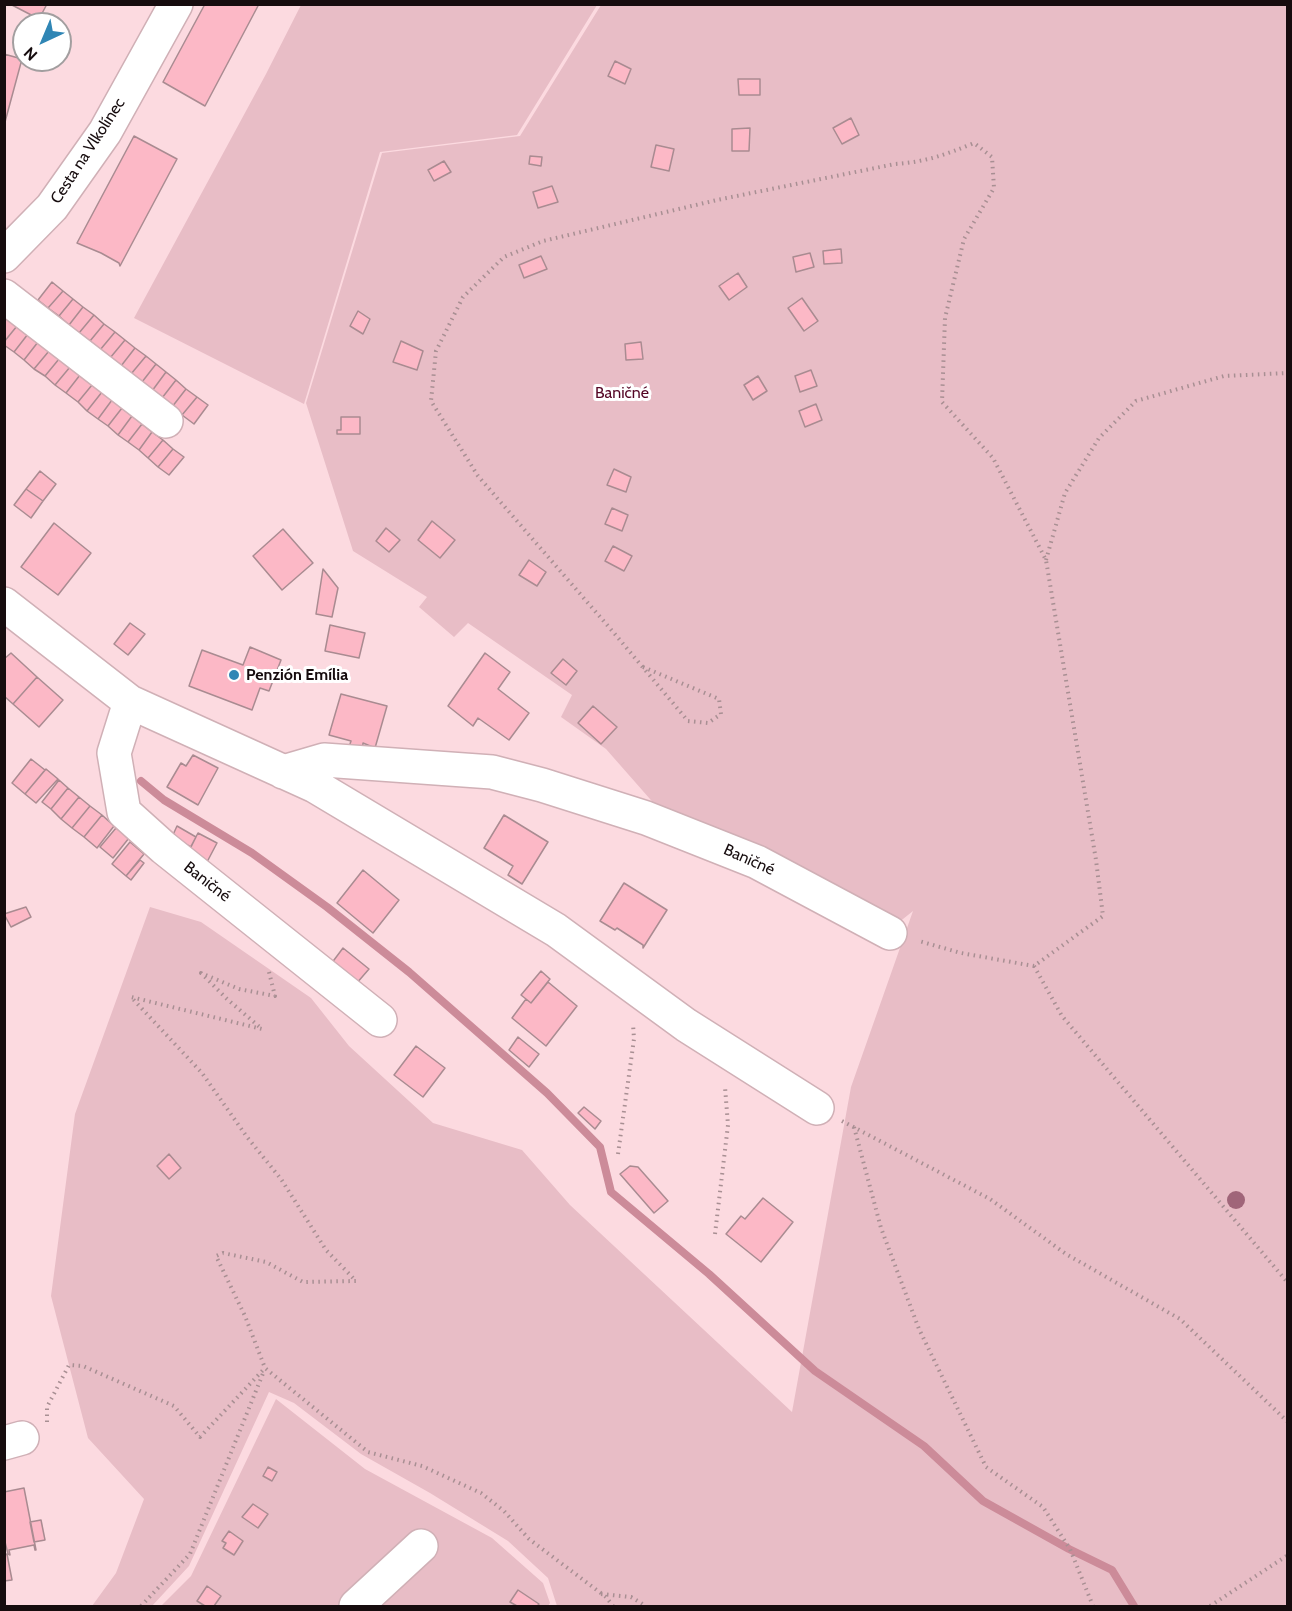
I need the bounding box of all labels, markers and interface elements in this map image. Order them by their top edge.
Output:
north arrow [12,12,72,72]
text: N [20,43,41,65]
street label: Cesta na Vlkolínec [47,95,129,207]
park label: Baničné [595,383,649,403]
place label: Penzión Emília [246,665,348,685]
marker: Penzión Emília [227,668,241,682]
street label: Baničné [720,840,778,880]
street label: Baničné [180,858,234,906]

